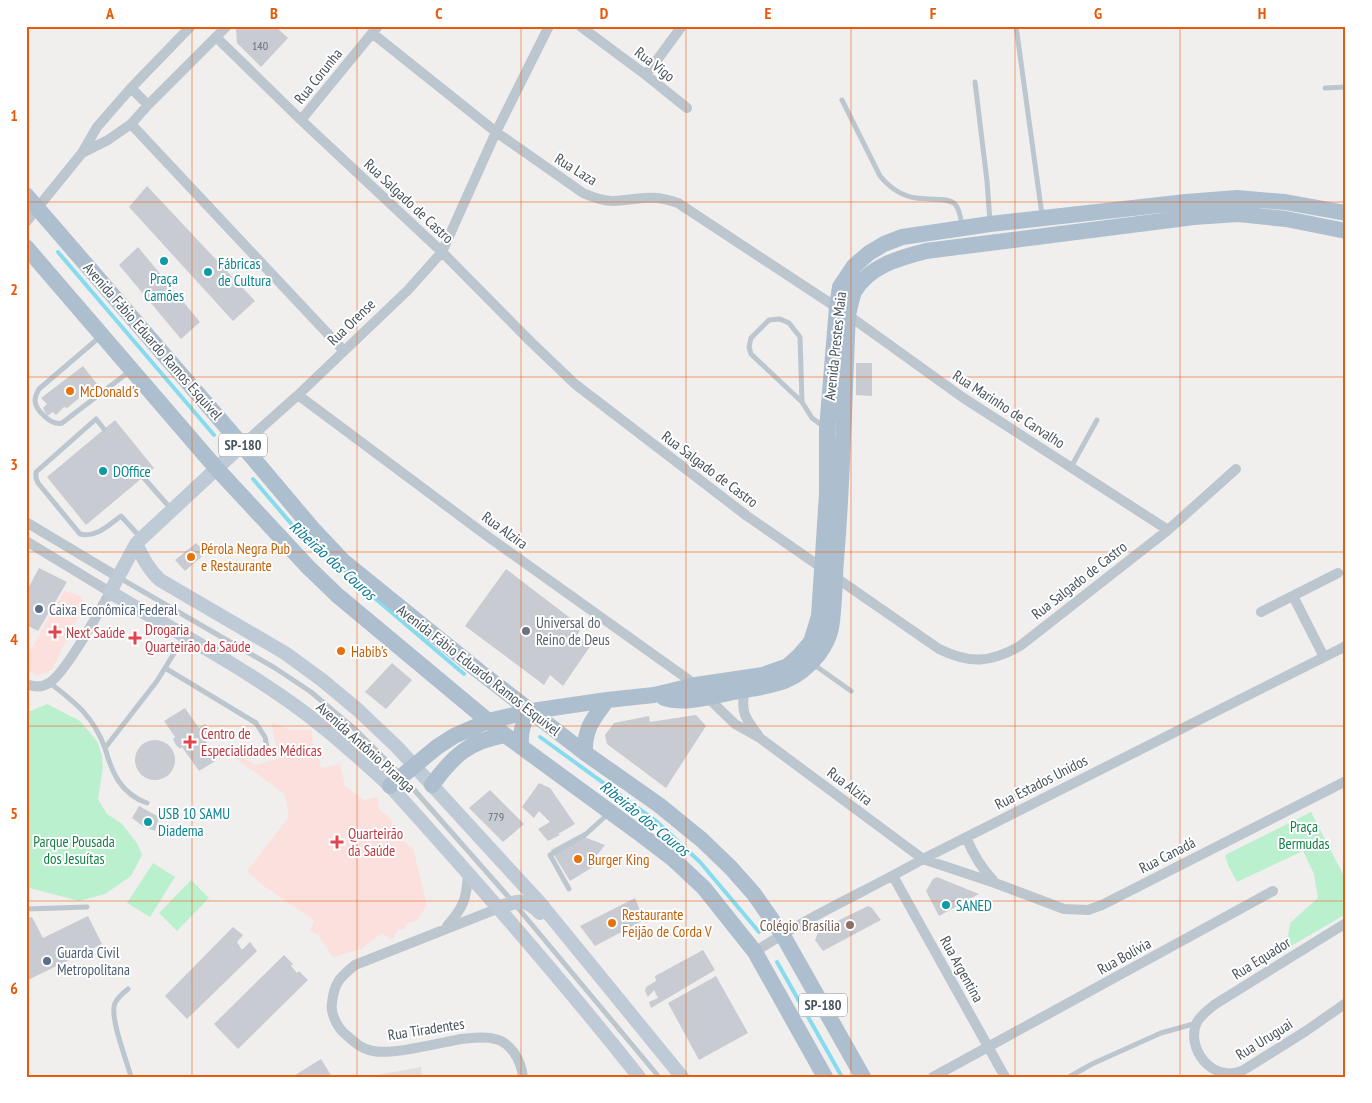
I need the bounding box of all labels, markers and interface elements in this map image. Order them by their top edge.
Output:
text: A [105,3,115,23]
text: B [270,3,278,23]
text: C [435,3,443,23]
text: D [600,3,609,23]
text: E [765,3,772,23]
text: F [930,3,937,23]
text: G [1094,3,1102,23]
text: H [1258,3,1266,23]
house number: 140 [252,38,268,53]
street label: Rua Vigo [631,42,679,86]
street label: Rua Corunha [290,45,346,107]
text: 1 [10,105,18,125]
street label: Rua Laza [551,149,601,189]
street label: Rua Salgado de Castro [360,155,458,247]
place label: Fábricas de Cultura [218,254,271,290]
marker: Praça Camões [158,255,170,267]
street label: Avenida Fábio Eduardo Ramos Esquível [79,258,227,424]
marker: Fábricas de Cultura [202,266,214,278]
place label: Praça Camões [144,269,184,305]
text: 2 [10,279,18,299]
street label: Avenida Prestes Maia [820,291,850,401]
street label: Rua Orense [323,295,379,349]
street label: Rua Marinho de Carvalho [949,366,1069,452]
place label: McDonald's [80,382,139,401]
marker: McDonald's [64,385,76,397]
street label: Rua Salgado de Castro [658,427,762,511]
road number: SP-180 [219,434,267,456]
text: 3 [10,454,18,474]
place label: DOffice [113,462,151,481]
marker: DOffice [97,465,109,477]
street label: Rua Alzira [478,507,532,553]
water label: Ribeirão dos Couros [286,516,381,605]
street label: Rua Salgado de Castro [1028,537,1130,623]
place label: Pérola Negra Pub e Restaurante [201,539,290,575]
marker: Pérola Negra Pub e Restaurante [185,551,197,563]
place label: Caixa Econômica Federal [49,600,178,619]
street label: Avenida Fábio Eduardo Ramos Esquível [393,600,565,740]
marker: Caixa Econômica Federal [33,603,45,615]
place label: Universal do Reino de Deus [536,613,610,649]
place label: Drogaria Quarteirão da Saúde [145,620,251,656]
place label: Next Saúde [66,623,125,642]
marker: Next Saúde [48,625,62,639]
marker: Universal do Reino de Deus [520,625,532,637]
text: 4 [10,629,18,649]
marker: Drogaria Quarteirão da Saúde [129,632,141,644]
place label: Habib's [351,642,388,661]
marker: Habib's [335,645,347,657]
street label: Avenida Antônio Piranga [313,698,419,796]
place label: Centro de Especialidades Médicas [201,724,322,760]
marker: Centro de Especialidades Médicas [183,735,197,749]
street label: Rua Estados Unidos [991,751,1091,813]
street label: Rua Alzira [824,763,876,809]
water label: Ribeirão dos Couros [596,776,695,861]
text: 5 [10,803,18,823]
place label: USB 10 SAMU Diadema [158,804,230,840]
house number: 779 [488,809,504,824]
marker: USB 10 SAMU Diadema [142,816,154,828]
park label: Praça Bermudas [1278,817,1330,853]
place label: Quarteirão da Saúde [348,824,403,860]
park label: Parque Pousada dos Jesuítas [33,832,115,868]
street label: Rua Canadá [1136,833,1198,877]
marker: Quarteirão da Saúde [330,835,344,849]
place label: Burger King [588,850,649,869]
marker: Burger King [572,853,584,865]
place label: SANED [956,896,992,915]
marker: SANED [940,899,952,911]
place label: Restaurante Feijão de Corda V [622,905,712,941]
place label: Colégio Brasília [760,916,840,935]
marker: Restaurante Feijão de Corda V [606,917,618,929]
marker: Colégio Brasília [844,919,856,931]
street label: Rua Equador [1228,932,1295,983]
street label: Rua Argentina [936,933,988,1005]
street label: Rua Bolívia [1094,934,1154,978]
place label: Guarda Civil Metropolitana [57,943,130,979]
marker: Guarda Civil Metropolitana [41,955,53,967]
text: 6 [10,978,18,998]
road number: SP-180 [799,994,847,1016]
street label: Rua Tiradentes [386,1014,466,1044]
street label: Rua Uruguai [1232,1014,1296,1064]

